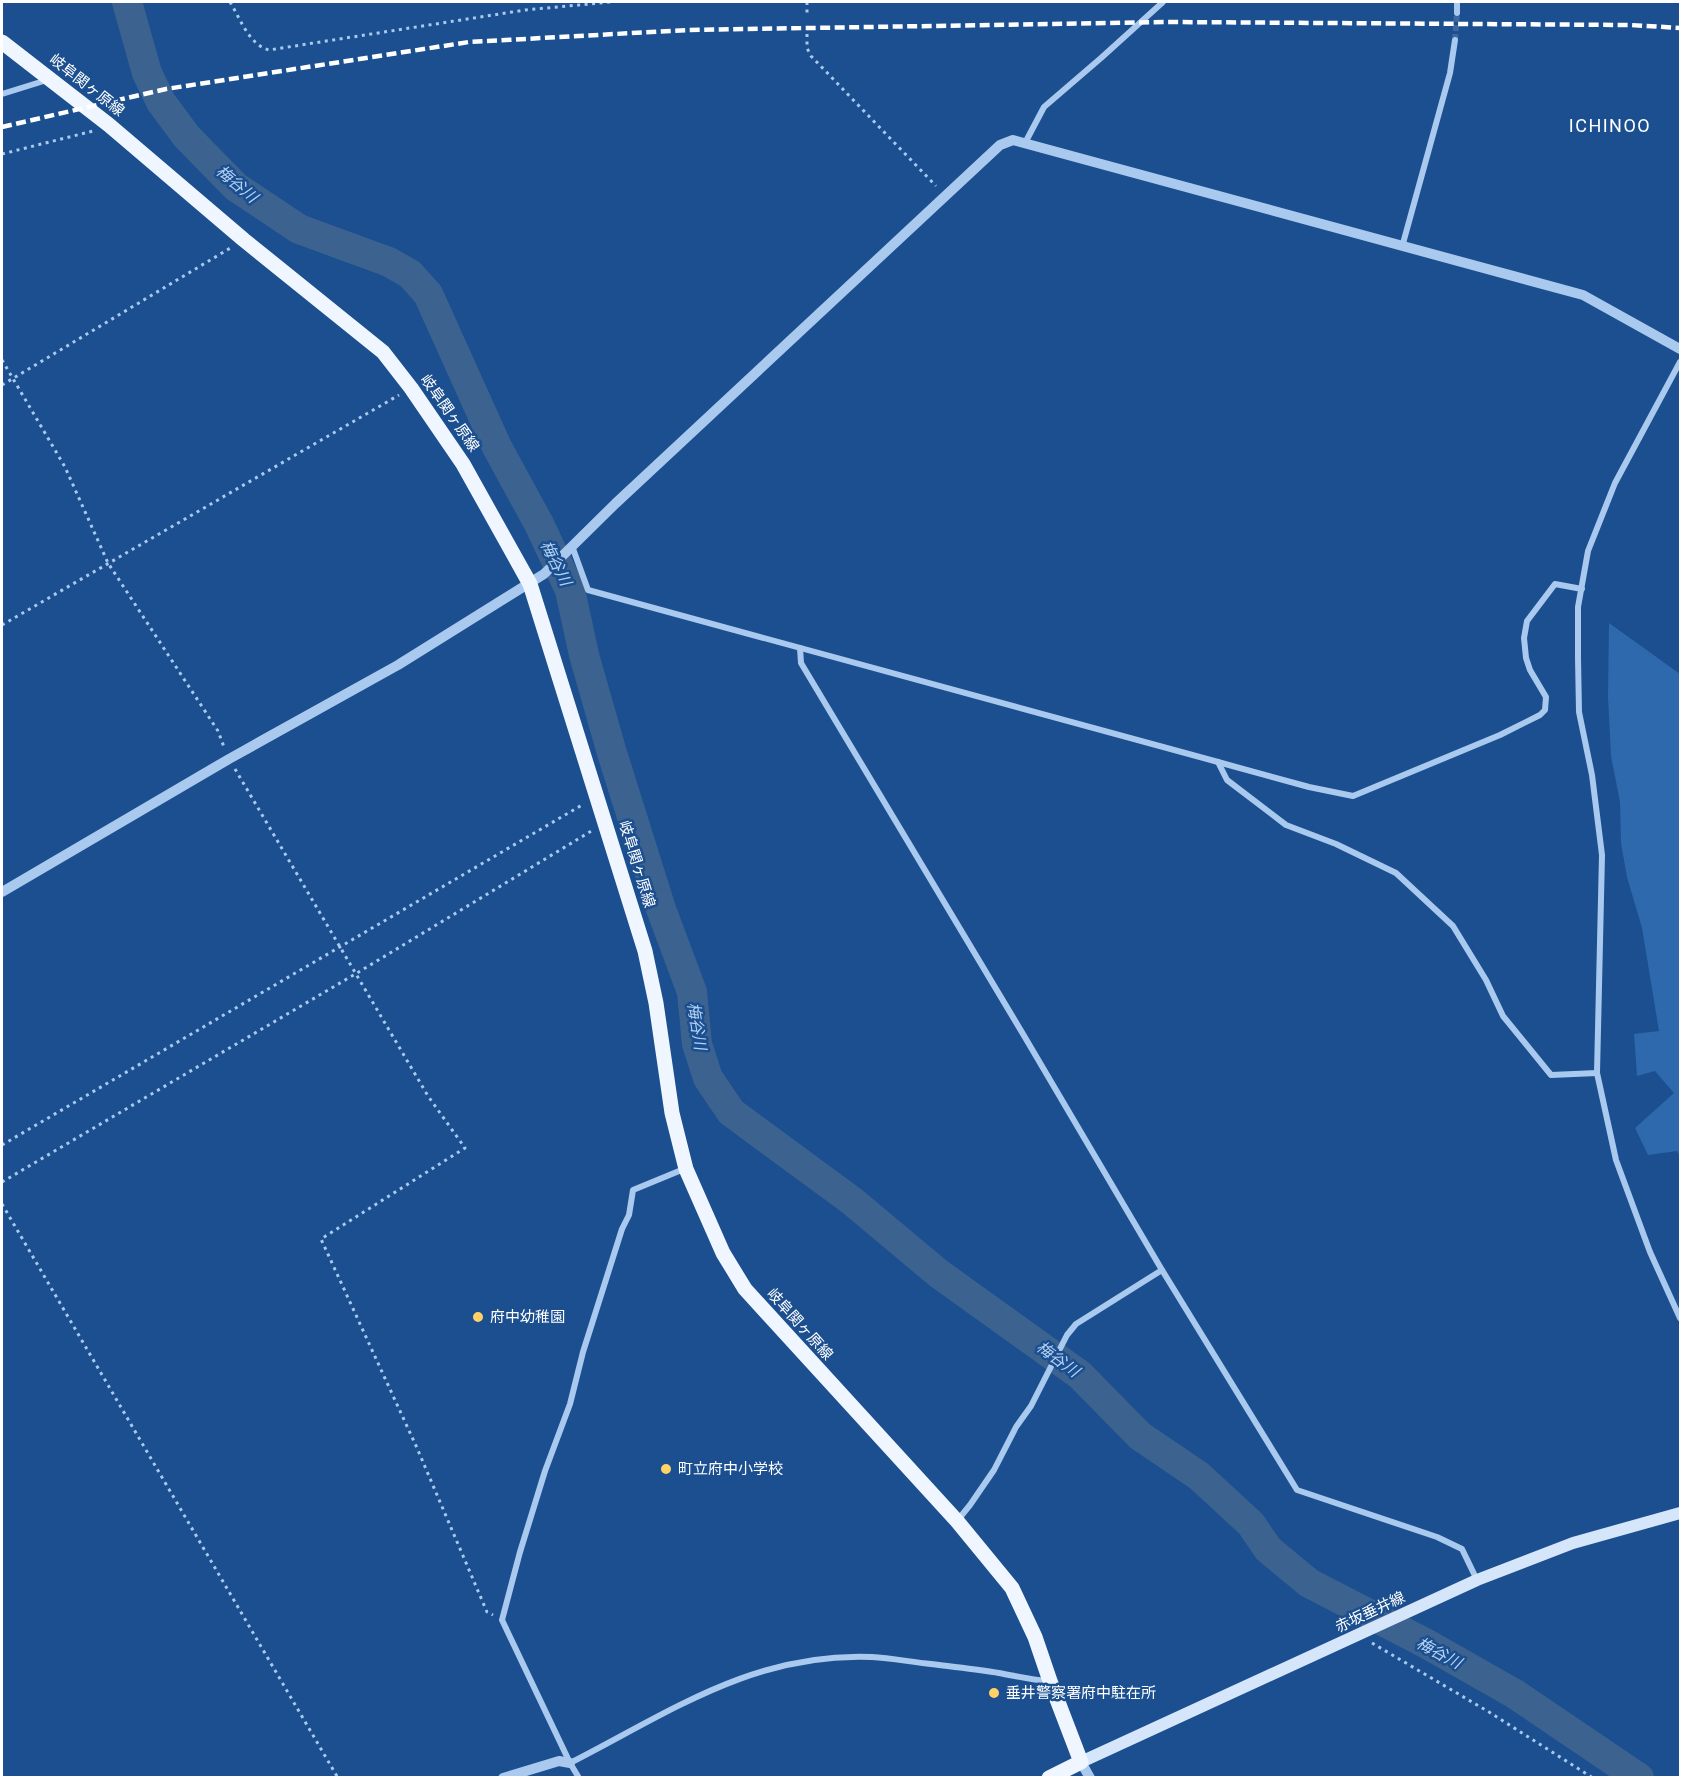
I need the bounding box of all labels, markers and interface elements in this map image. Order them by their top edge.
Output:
street label: 岐阜関ヶ原線 [46,50,128,120]
district label: ICHINOO [1569,115,1651,136]
water label: 梅谷川 [213,161,263,208]
street label: 岐阜関ヶ原線 [417,371,483,455]
water label: 梅谷川 [537,537,576,590]
street label: 岐阜関ヶ原線 [615,818,659,910]
water label: 梅谷川 [684,1001,710,1053]
street label: 岐阜関ヶ原線 [763,1285,837,1363]
place label: 府中幼稚園 [490,1308,565,1326]
marker: 府中幼稚園 [471,1310,485,1324]
water label: 梅谷川 [1033,1337,1085,1382]
place label: 町立府中小学校 [678,1460,783,1478]
marker: 町立府中小学校 [659,1462,673,1476]
street label: 赤坂垂井線 [1332,1588,1408,1636]
water label: 梅谷川 [1413,1633,1466,1674]
place label: 垂井警察署府中駐在所 [1006,1684,1156,1702]
marker: 垂井警察署府中駐在所 [987,1686,1001,1700]

